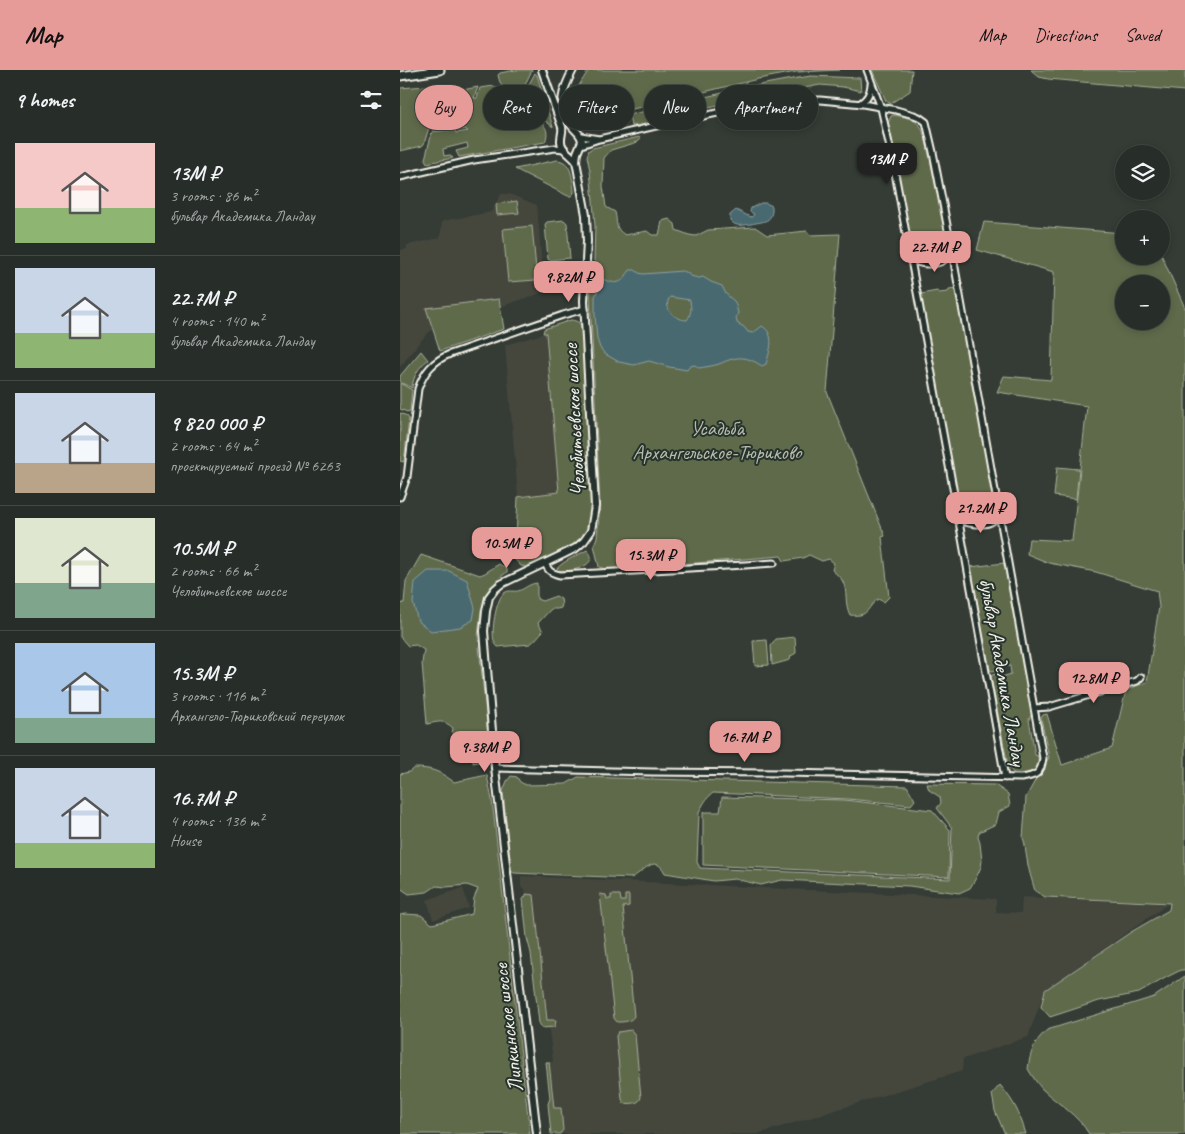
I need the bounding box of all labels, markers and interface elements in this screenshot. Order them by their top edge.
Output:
text: Map [25,20,62,50]
text: Map [979,24,1006,46]
text: Directions [1034,24,1097,46]
text: Saved [1125,24,1160,46]
chip: Buy [415,85,473,130]
chip: Rent [483,85,549,130]
chip: Filters [559,85,634,130]
chip: New [644,85,706,130]
chip: Apartment [716,85,818,130]
icon: filters [357,86,385,114]
text: 9 homes [15,87,74,113]
pin: 13M ₽ [852,142,922,185]
map controls [1115,145,1170,330]
button: layers [1115,145,1170,200]
text: 13M ₽ [868,149,906,169]
text: 13M ₽ [170,160,220,186]
icon: home [55,163,115,223]
text: 3 rooms · 86 m² [170,186,256,206]
text: бульвар Академика Ландау [170,206,315,226]
button: + [1115,210,1170,265]
pin: 22.7M ₽ [889,230,981,273]
text: 22.7M ₽ [911,237,959,257]
pin: 9.82M ₽ [523,260,615,303]
text: 9.82M ₽ [545,267,593,287]
button: − [1115,275,1170,330]
text: 22.7M ₽ [170,285,234,311]
icon: home [55,288,115,348]
text: 4 rooms · 140 m² [170,311,264,331]
text: бульвар Академика Ландау [170,331,315,351]
street label: Челобитьевское шоссе [557,342,591,497]
text: 9 820 000 ₽ [170,410,262,436]
icon: home [55,413,115,473]
park label: Усадьба Архангельское-Тюриково [632,415,803,465]
text: 2 rooms · 64 m² [170,436,256,456]
text: проектируемый проезд № 6263 [170,456,340,476]
pin: 21.2M ₽ [935,492,1027,534]
text: 21.2M ₽ [957,498,1005,518]
pin: 10.5M ₽ [461,526,553,569]
text: 10.5M ₽ [483,533,531,553]
text: 10.5M ₽ [170,535,233,561]
icon: home [55,538,115,598]
pin: 15.3M ₽ [605,538,697,581]
text: 15.3M ₽ [627,545,675,565]
text: 2 rooms · 66 m² [170,561,256,581]
street label: бульвар Академика Ландау [974,576,1033,770]
text: Челобитьевское шоссе [170,581,286,601]
text: 15.3M ₽ [170,660,233,686]
pin: 12.8M ₽ [1048,662,1140,704]
icon: home [55,663,115,723]
text: 12.8M ₽ [1070,668,1118,688]
text: 3 rooms · 116 m² [170,686,264,706]
text: Архангело-Тюриковский переулок [170,706,344,726]
pin: 16.7M ₽ [699,720,791,763]
text: 16.7M ₽ [721,727,769,747]
pin: 9.38M ₽ [439,730,531,773]
text: 9.38M ₽ [461,737,509,757]
text: 16.7M ₽ [170,785,234,811]
icon: home [55,788,115,848]
text: 4 rooms · 136 m² [170,811,264,831]
text: House [170,831,201,851]
street label: Липкинское шоссе [487,961,529,1094]

